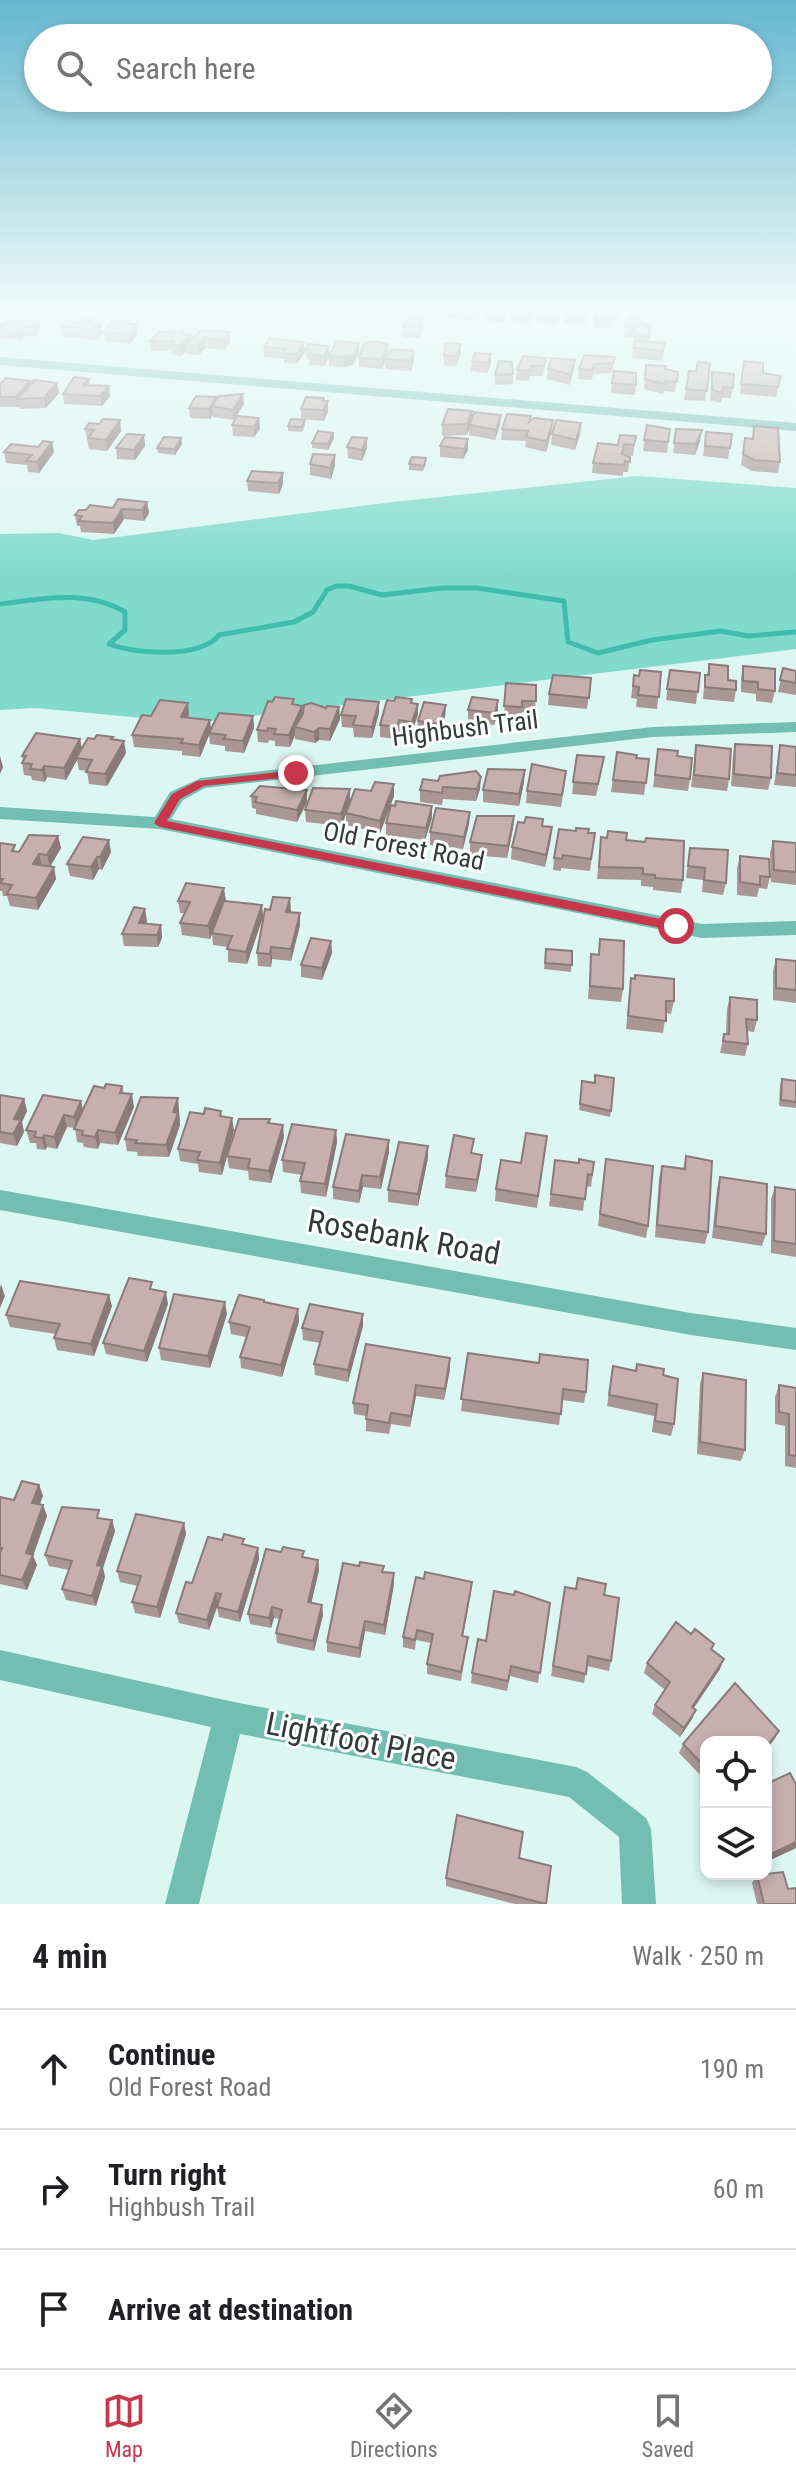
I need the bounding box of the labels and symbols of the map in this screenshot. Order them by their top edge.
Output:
street label: Highbush Trail [390,704,540,752]
route end [278,755,314,791]
street label: Old Forest Road [321,816,487,876]
route start [658,908,694,944]
street label: Rosebank Road [305,1201,503,1273]
street label: Lightfoot Place [263,1704,459,1778]

